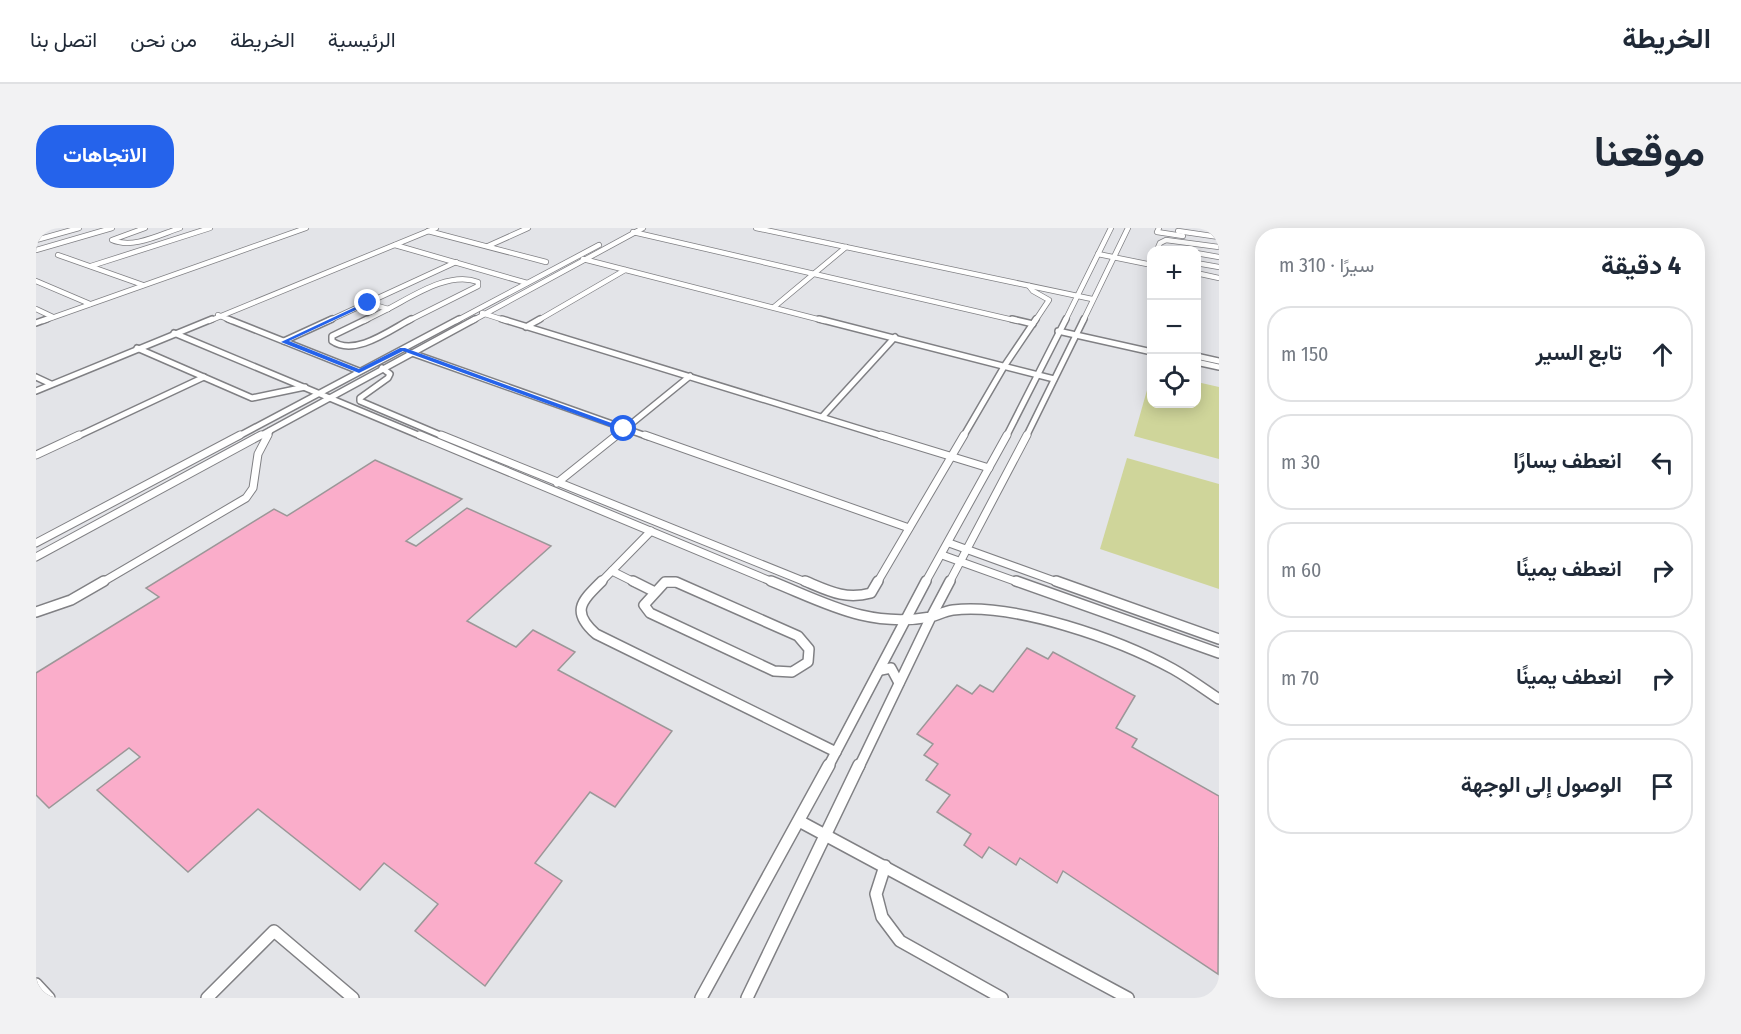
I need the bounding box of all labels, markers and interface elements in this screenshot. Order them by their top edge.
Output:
text: الخريطة [1622,22,1711,55]
text: اتصل بنا [30,27,97,53]
text: من نحن [130,27,197,53]
text: الخريطة [230,27,295,53]
text: الرئيسية [328,27,396,53]
button: الاتجاهات [36,125,174,188]
text: موقعنا [1594,127,1705,177]
map controls [1147,246,1201,408]
button: + [1147,246,1201,300]
text: 4 دقيقة [1601,250,1681,281]
text: سيرًا · 310 m [1279,253,1374,277]
route end [354,289,380,315]
button: − [1147,300,1201,354]
icon: ahead [1646,338,1679,371]
text: تابع السير [1535,339,1622,366]
text: 150 m [1281,342,1329,366]
button: locate [1147,354,1201,408]
route start [610,415,636,441]
icon: left [1646,446,1679,479]
text: انعطف يسارًا [1513,447,1622,474]
text: 30 m [1281,450,1321,474]
icon: right [1646,554,1679,587]
text: انعطف يمينًا [1516,555,1622,582]
text: 60 m [1281,558,1321,582]
icon: right [1646,662,1679,695]
text: انعطف يمينًا [1516,663,1622,690]
text: 70 m [1281,666,1319,690]
icon: arrive [1646,770,1679,803]
text: الوصول إلى الوجهة [1461,771,1622,798]

